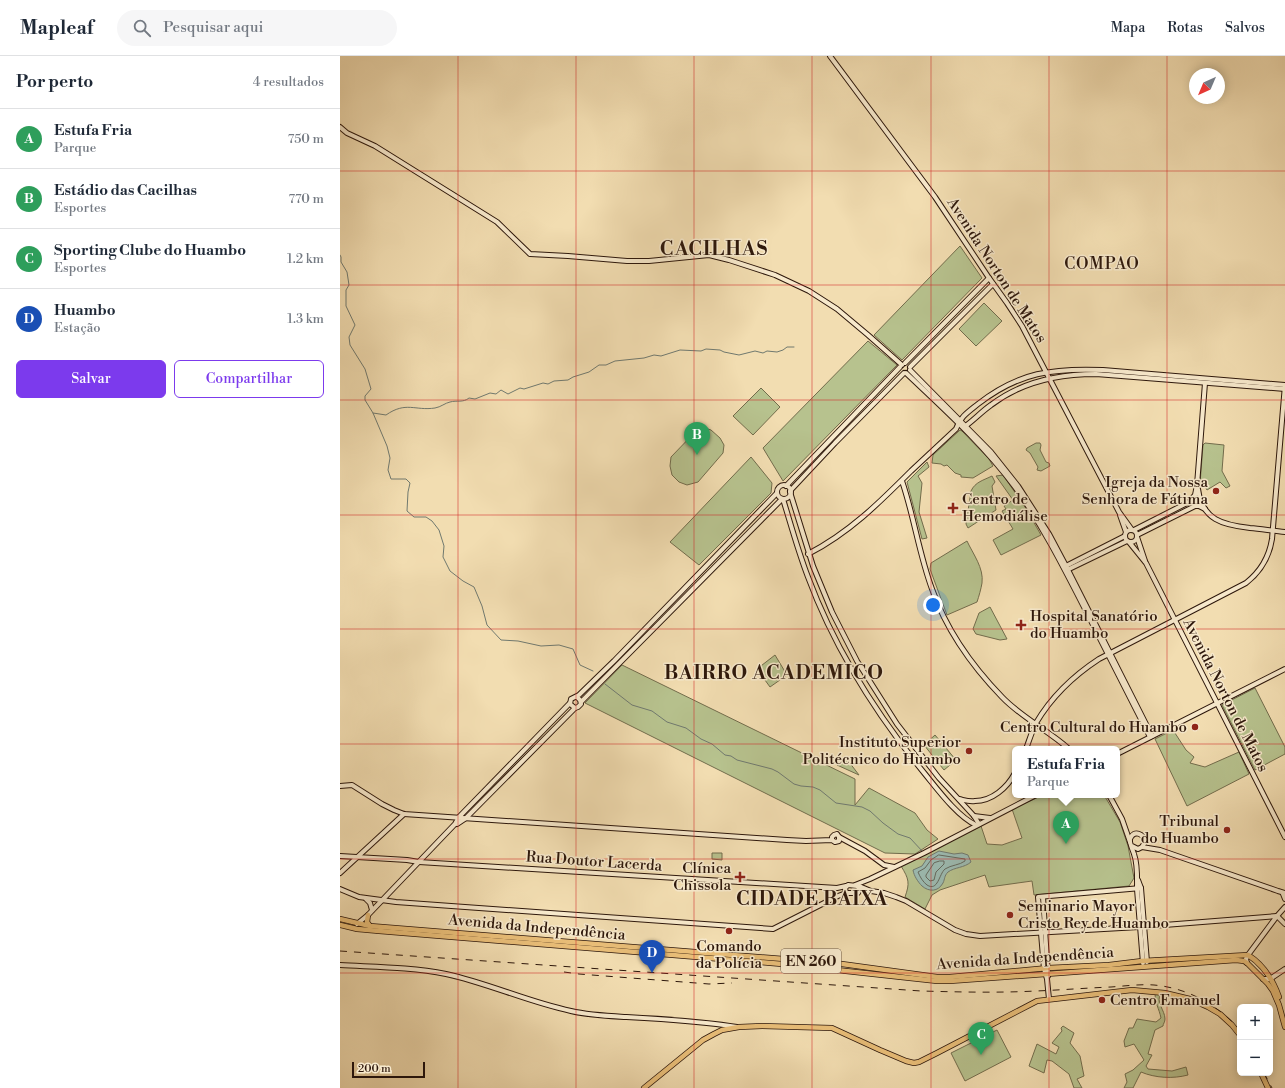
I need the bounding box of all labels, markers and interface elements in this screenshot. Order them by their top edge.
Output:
search box [117,10,397,46]
text: Mapleaf [20,16,93,40]
icon: search [131,17,153,39]
text: Pesquisar aqui [163,18,264,37]
text: Mapa [1111,19,1145,37]
text: Rotas [1167,19,1203,37]
text: Salvos [1225,19,1265,37]
north arrow [1189,68,1225,104]
text: Por perto [16,71,93,93]
text: 4 resultados [253,74,324,90]
text: Estufa Fria [54,121,132,140]
text: A [24,131,34,147]
text: 750 m [288,131,324,147]
text: Parque [54,140,96,156]
text: Estádio das Cacilhas [54,181,197,200]
text: B [24,191,34,207]
text: 770 m [289,191,324,207]
street label: Avenida Norton de Matos [942,193,1051,347]
text: Esportes [54,200,106,216]
district label: CACILHAS [660,237,768,261]
text: Sporting Clube do Huambo [54,241,246,260]
text: C [24,251,34,267]
text: 1.2 km [287,251,324,267]
district label: COMPAO [1064,254,1140,274]
text: Esportes [54,260,106,276]
text: Huambo [54,301,116,320]
text: D [24,311,34,327]
text: 1.3 km [287,311,324,327]
text: Estação [54,320,101,336]
button: Salvar [16,360,166,398]
button: Compartilhar [174,360,324,398]
pin: B [684,422,710,455]
place label: Igreja da Nossa Senhora de Fátima [1082,473,1208,509]
marker: Igreja da Nossa Senhora de Fátima [1211,486,1221,496]
place label: Centro de Hemodiálise [962,490,1048,526]
marker: Centro de Hemodiálise [947,502,959,514]
your location [923,595,943,615]
place label: Hospital Sanatório do Huambo [1030,607,1158,643]
street label: Avenida Norton de Matos [1178,614,1273,775]
marker: Hospital Sanatório do Huambo [1015,619,1027,631]
district label: BAIRRO ACADEMICO [664,661,884,685]
place label: Centro Cultural do Huambo [1000,718,1187,737]
marker: Centro Cultural do Huambo [1190,722,1200,732]
place label: Instituto Superior Politécnico do Huambo [802,733,962,769]
marker: Instituto Superior Politécnico do Huambo [964,746,974,756]
popup [1012,746,1120,798]
text: Estufa Fria [1027,755,1105,774]
text: Parque [1027,774,1069,790]
pin: A [1053,811,1079,844]
place label: Tribunal do Huambo [1141,812,1220,848]
marker: Tribunal do Huambo [1222,825,1232,835]
street label: Rua Doutor Lacerda [525,847,663,876]
place label: Clínica Chissola [673,859,731,895]
marker: Clínica Chissola [734,871,746,883]
district label: CIDADE BAIXA [736,887,888,911]
place label: Seminario Mayor Cristo Rey de Huambo [1018,897,1169,933]
street label: Avenida da Independência [447,910,627,945]
marker: Seminario Mayor Cristo Rey de Huambo [1005,910,1015,920]
marker: Comando da Polícia [724,926,734,936]
place label: Comando da Polícia [696,937,763,973]
pin: D [639,940,665,973]
street label: Avenida da Independência [935,943,1115,974]
road number: EN 260 [781,949,841,973]
place label: Centro Emanuel [1110,991,1221,1010]
marker: Centro Emanuel [1097,995,1107,1005]
map controls [1237,1004,1273,1076]
button: + [1237,1004,1273,1040]
pin: C [968,1022,994,1055]
button: − [1237,1040,1273,1076]
scale bar [352,1060,425,1079]
text: 200 m [358,1062,391,1076]

